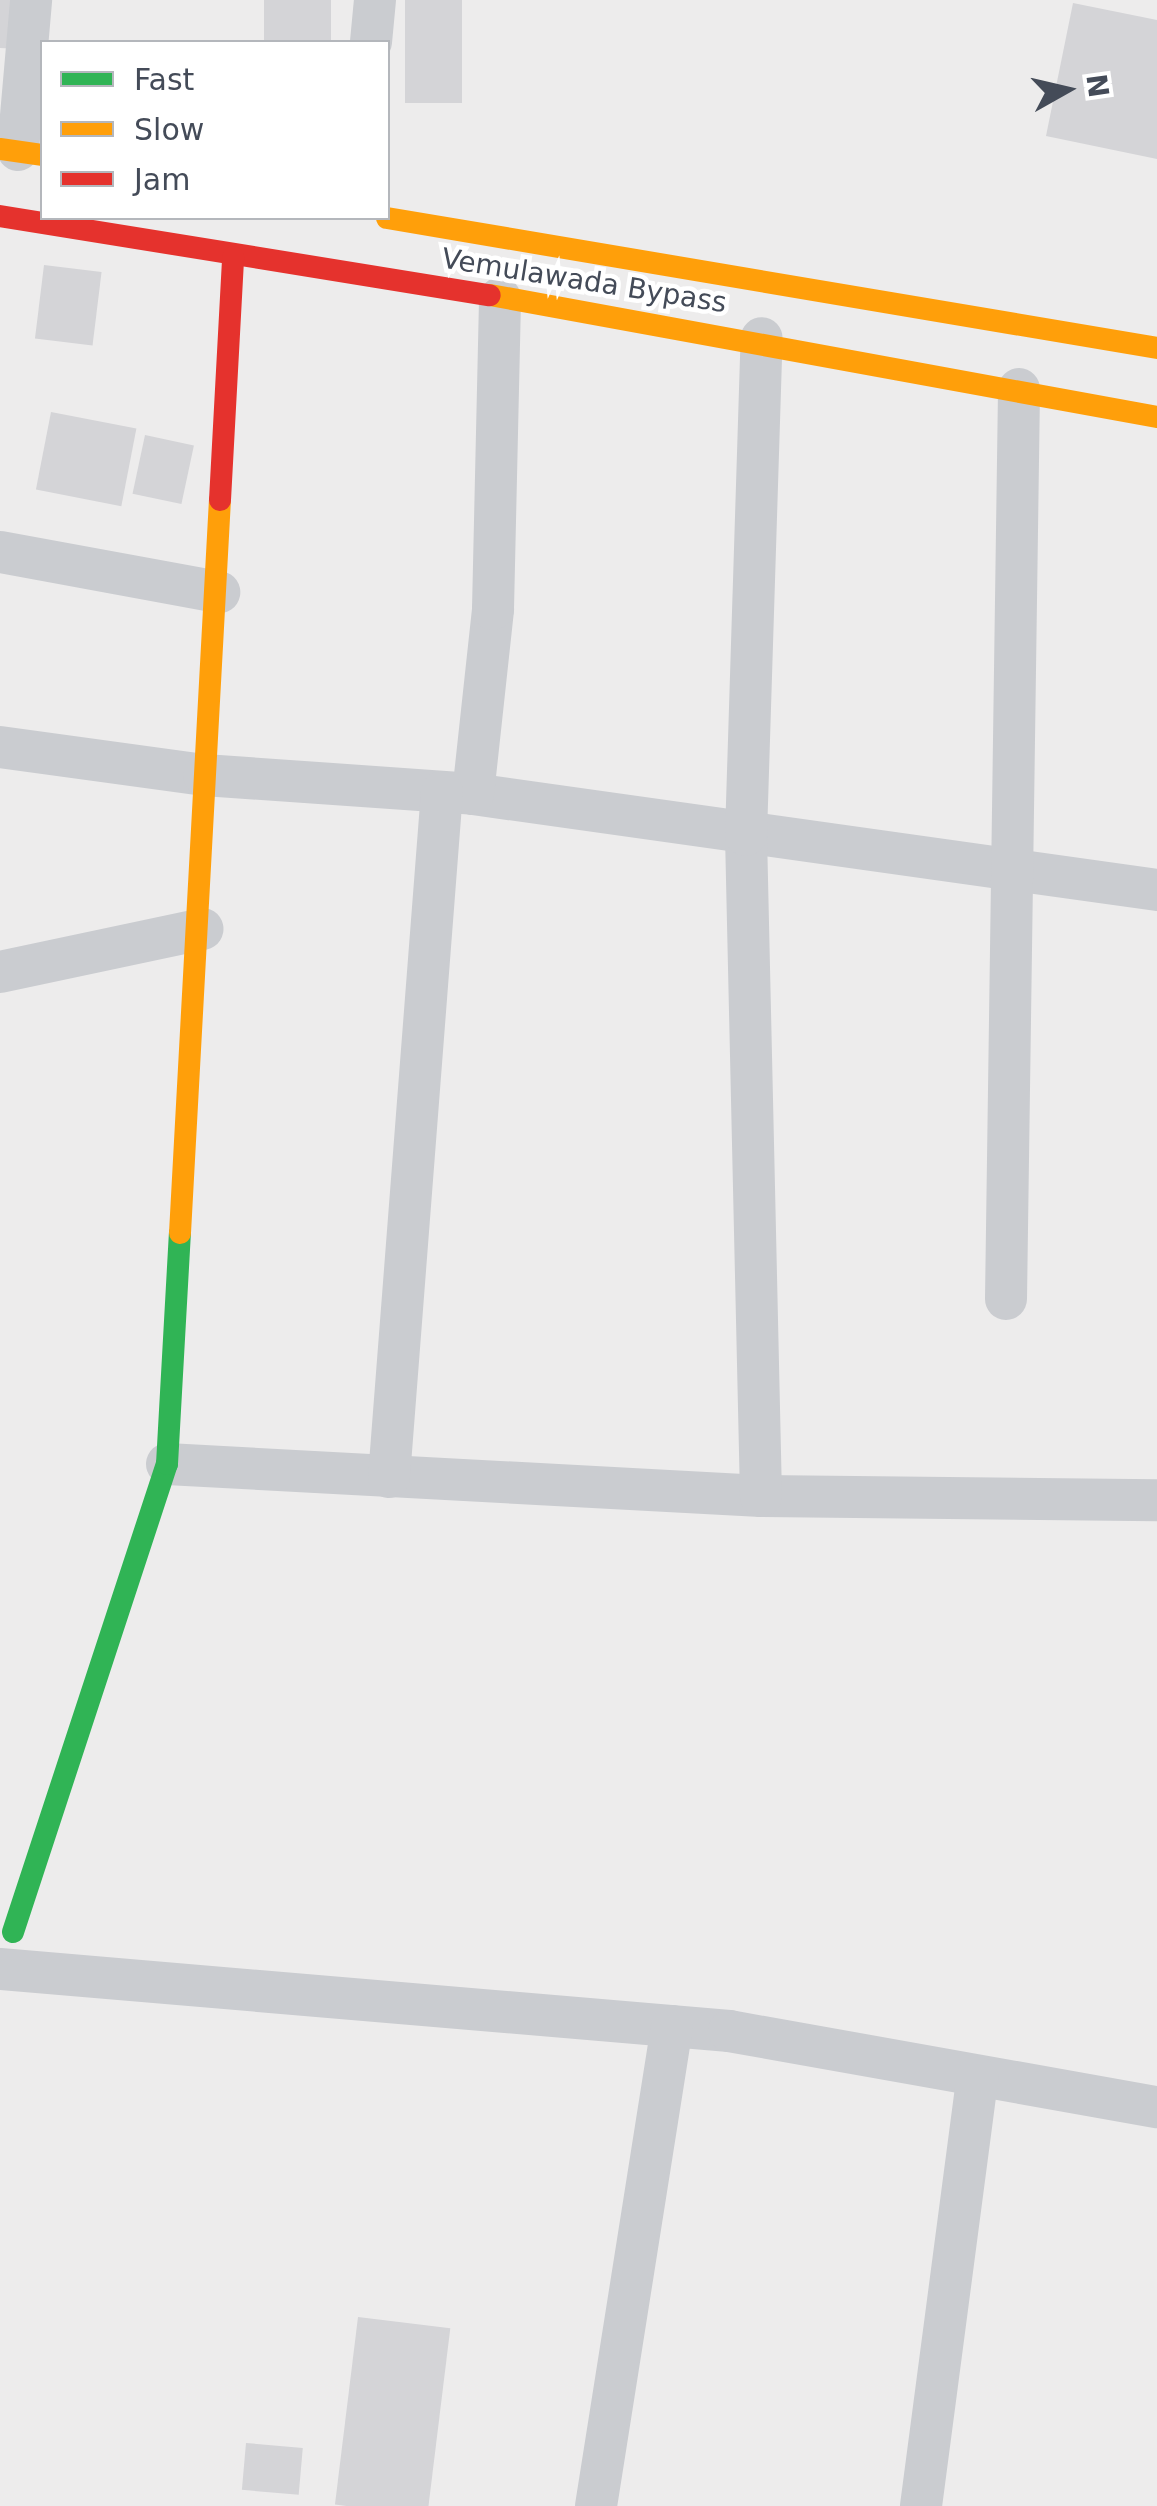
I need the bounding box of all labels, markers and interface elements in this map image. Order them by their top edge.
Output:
legend [40,40,390,220]
north arrow [1017,40,1117,140]
text: Fast [134,62,194,97]
text: N [1079,72,1115,100]
text: Slow [134,112,204,147]
text: Jam [134,162,190,197]
street label: Vemulawada Bypass [439,242,729,320]

